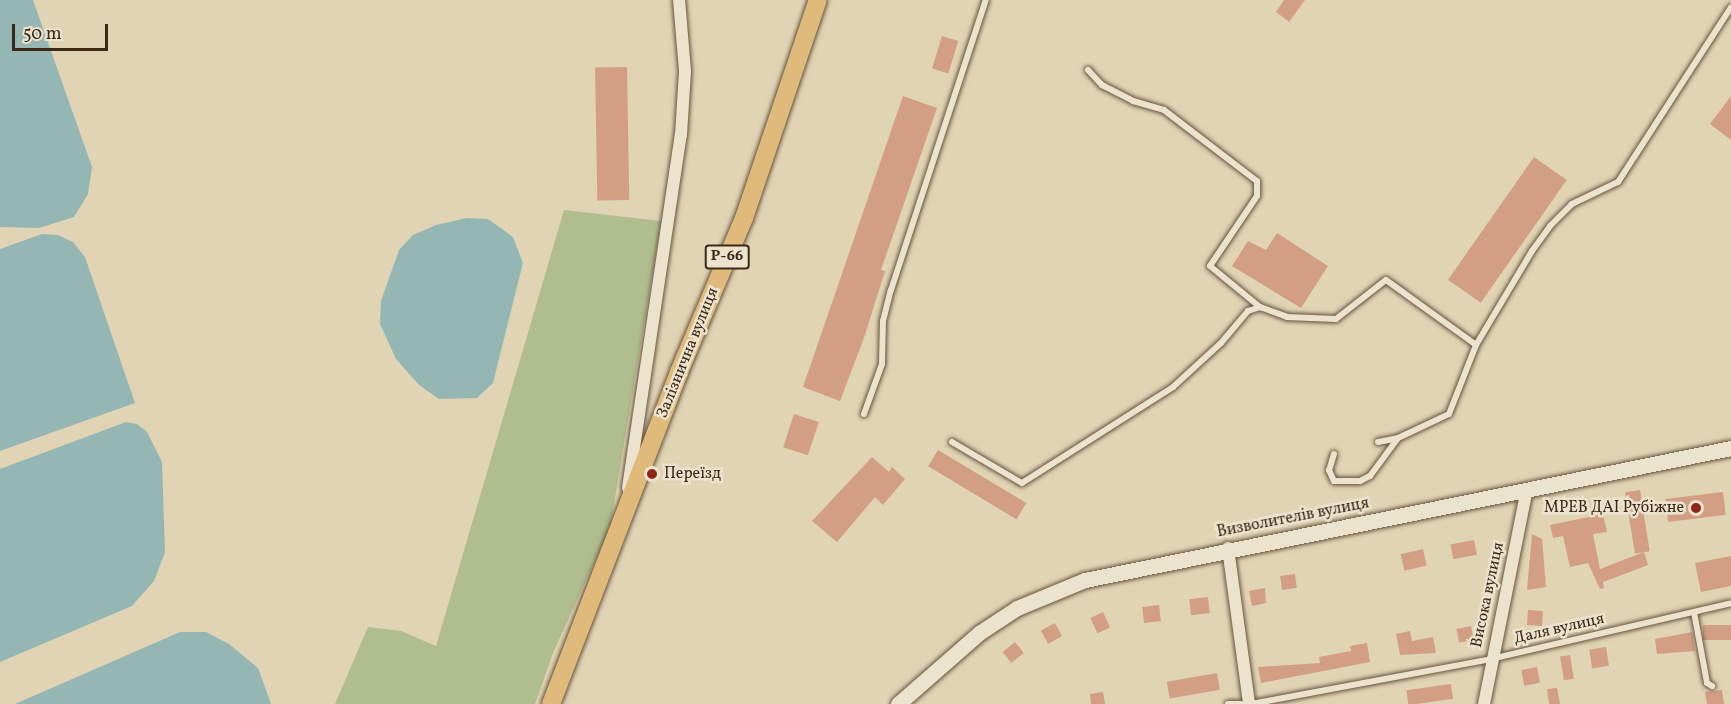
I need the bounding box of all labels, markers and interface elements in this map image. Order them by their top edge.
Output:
scale bar [15,12,111,50]
text: 50 m [23,22,62,47]
road number: Р-66 [704,245,750,269]
street label: Залізнична вулиця [653,285,723,421]
place label: Переїзд [664,464,721,484]
marker: Переїзд [645,467,659,481]
street label: Визволителів вулиця [1215,494,1371,542]
place label: МРЕВ ДАІ Рубіжне [1544,498,1684,518]
marker: МРЕВ ДАІ Рубіжне [1689,501,1703,515]
street label: Висока вулиця [1467,540,1509,650]
street label: Даля вулиця [1512,609,1606,649]

